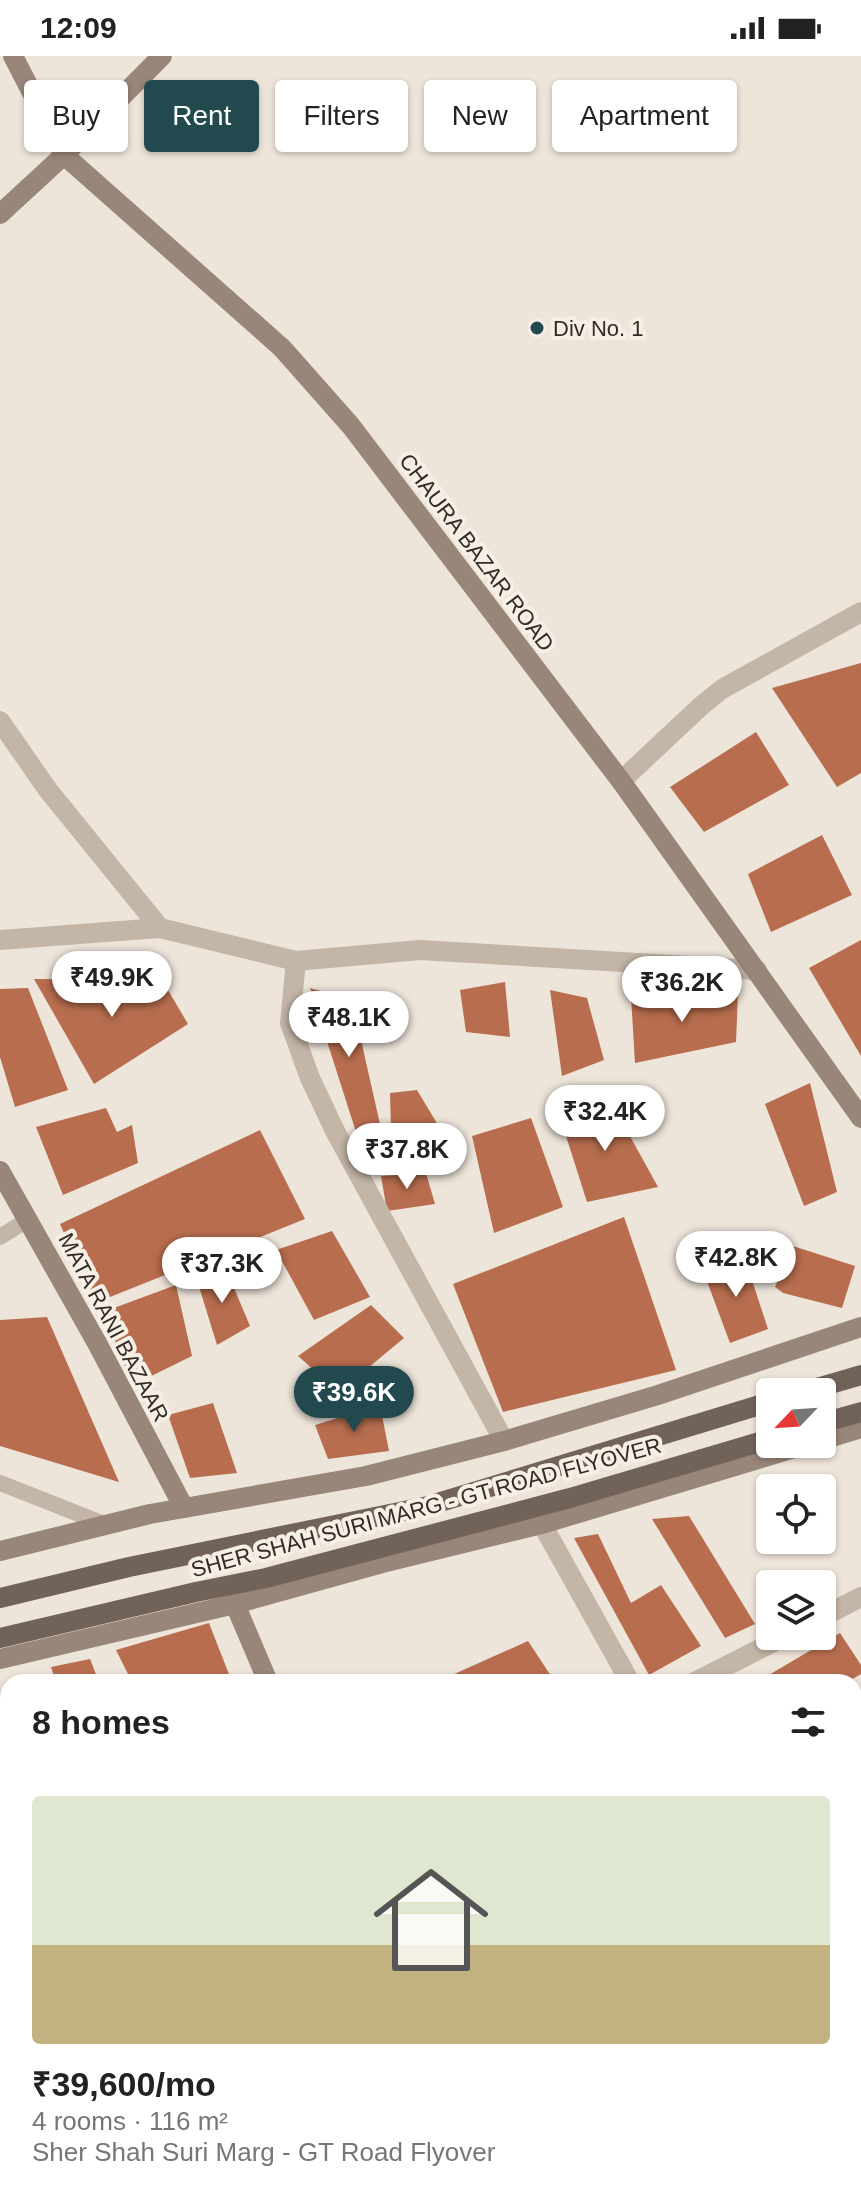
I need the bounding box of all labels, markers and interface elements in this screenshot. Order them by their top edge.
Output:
text: 12:09 [40,11,117,44]
chip: Buy [24,80,128,152]
chip: Rent [144,80,259,152]
chip: Filters [275,80,408,152]
chip: New [424,80,536,152]
chip: Apartment [552,80,737,152]
place label: Div No. 1 [553,316,643,341]
marker: Div No. 1 [528,319,546,337]
street label: CHAURA BAZAR ROAD [394,449,559,656]
pin: ₹49.9K [47,951,177,1019]
pin: ₹36.2K [617,956,747,1024]
text: ₹49.9K [70,962,154,992]
text: ₹36.2K [640,967,724,997]
pin: ₹48.1K [284,991,414,1059]
text: ₹48.1K [307,1002,391,1032]
pin: ₹32.4K [540,1085,670,1153]
text: ₹32.4K [563,1096,647,1126]
pin: ₹37.8K [342,1123,472,1191]
text: ₹37.8K [365,1134,449,1164]
street label: MATA RANI BAZAAR [53,1229,174,1426]
pin: ₹42.8K [671,1231,801,1299]
pin: ₹37.3K [157,1237,287,1305]
text: ₹42.8K [694,1242,778,1272]
text: ₹37.3K [180,1248,264,1278]
pin: ₹39.6K [289,1366,419,1434]
text: ₹39.6K [312,1377,396,1407]
north arrow [756,1378,836,1458]
map controls [756,1378,836,1650]
street label: SHER SHAH SURI MARG - GT ROAD FLYOVER [188,1433,664,1582]
button: locate [756,1474,836,1554]
button: layers [756,1570,836,1650]
icon: filters [786,1700,830,1744]
text: 8 homes [32,1703,170,1741]
icon: home [359,1848,503,1992]
text: ₹39,600/mo [32,2065,216,2103]
text: 4 rooms · 116 m² [32,2106,228,2136]
text: Sher Shah Suri Marg - GT Road Flyover [32,2137,495,2167]

